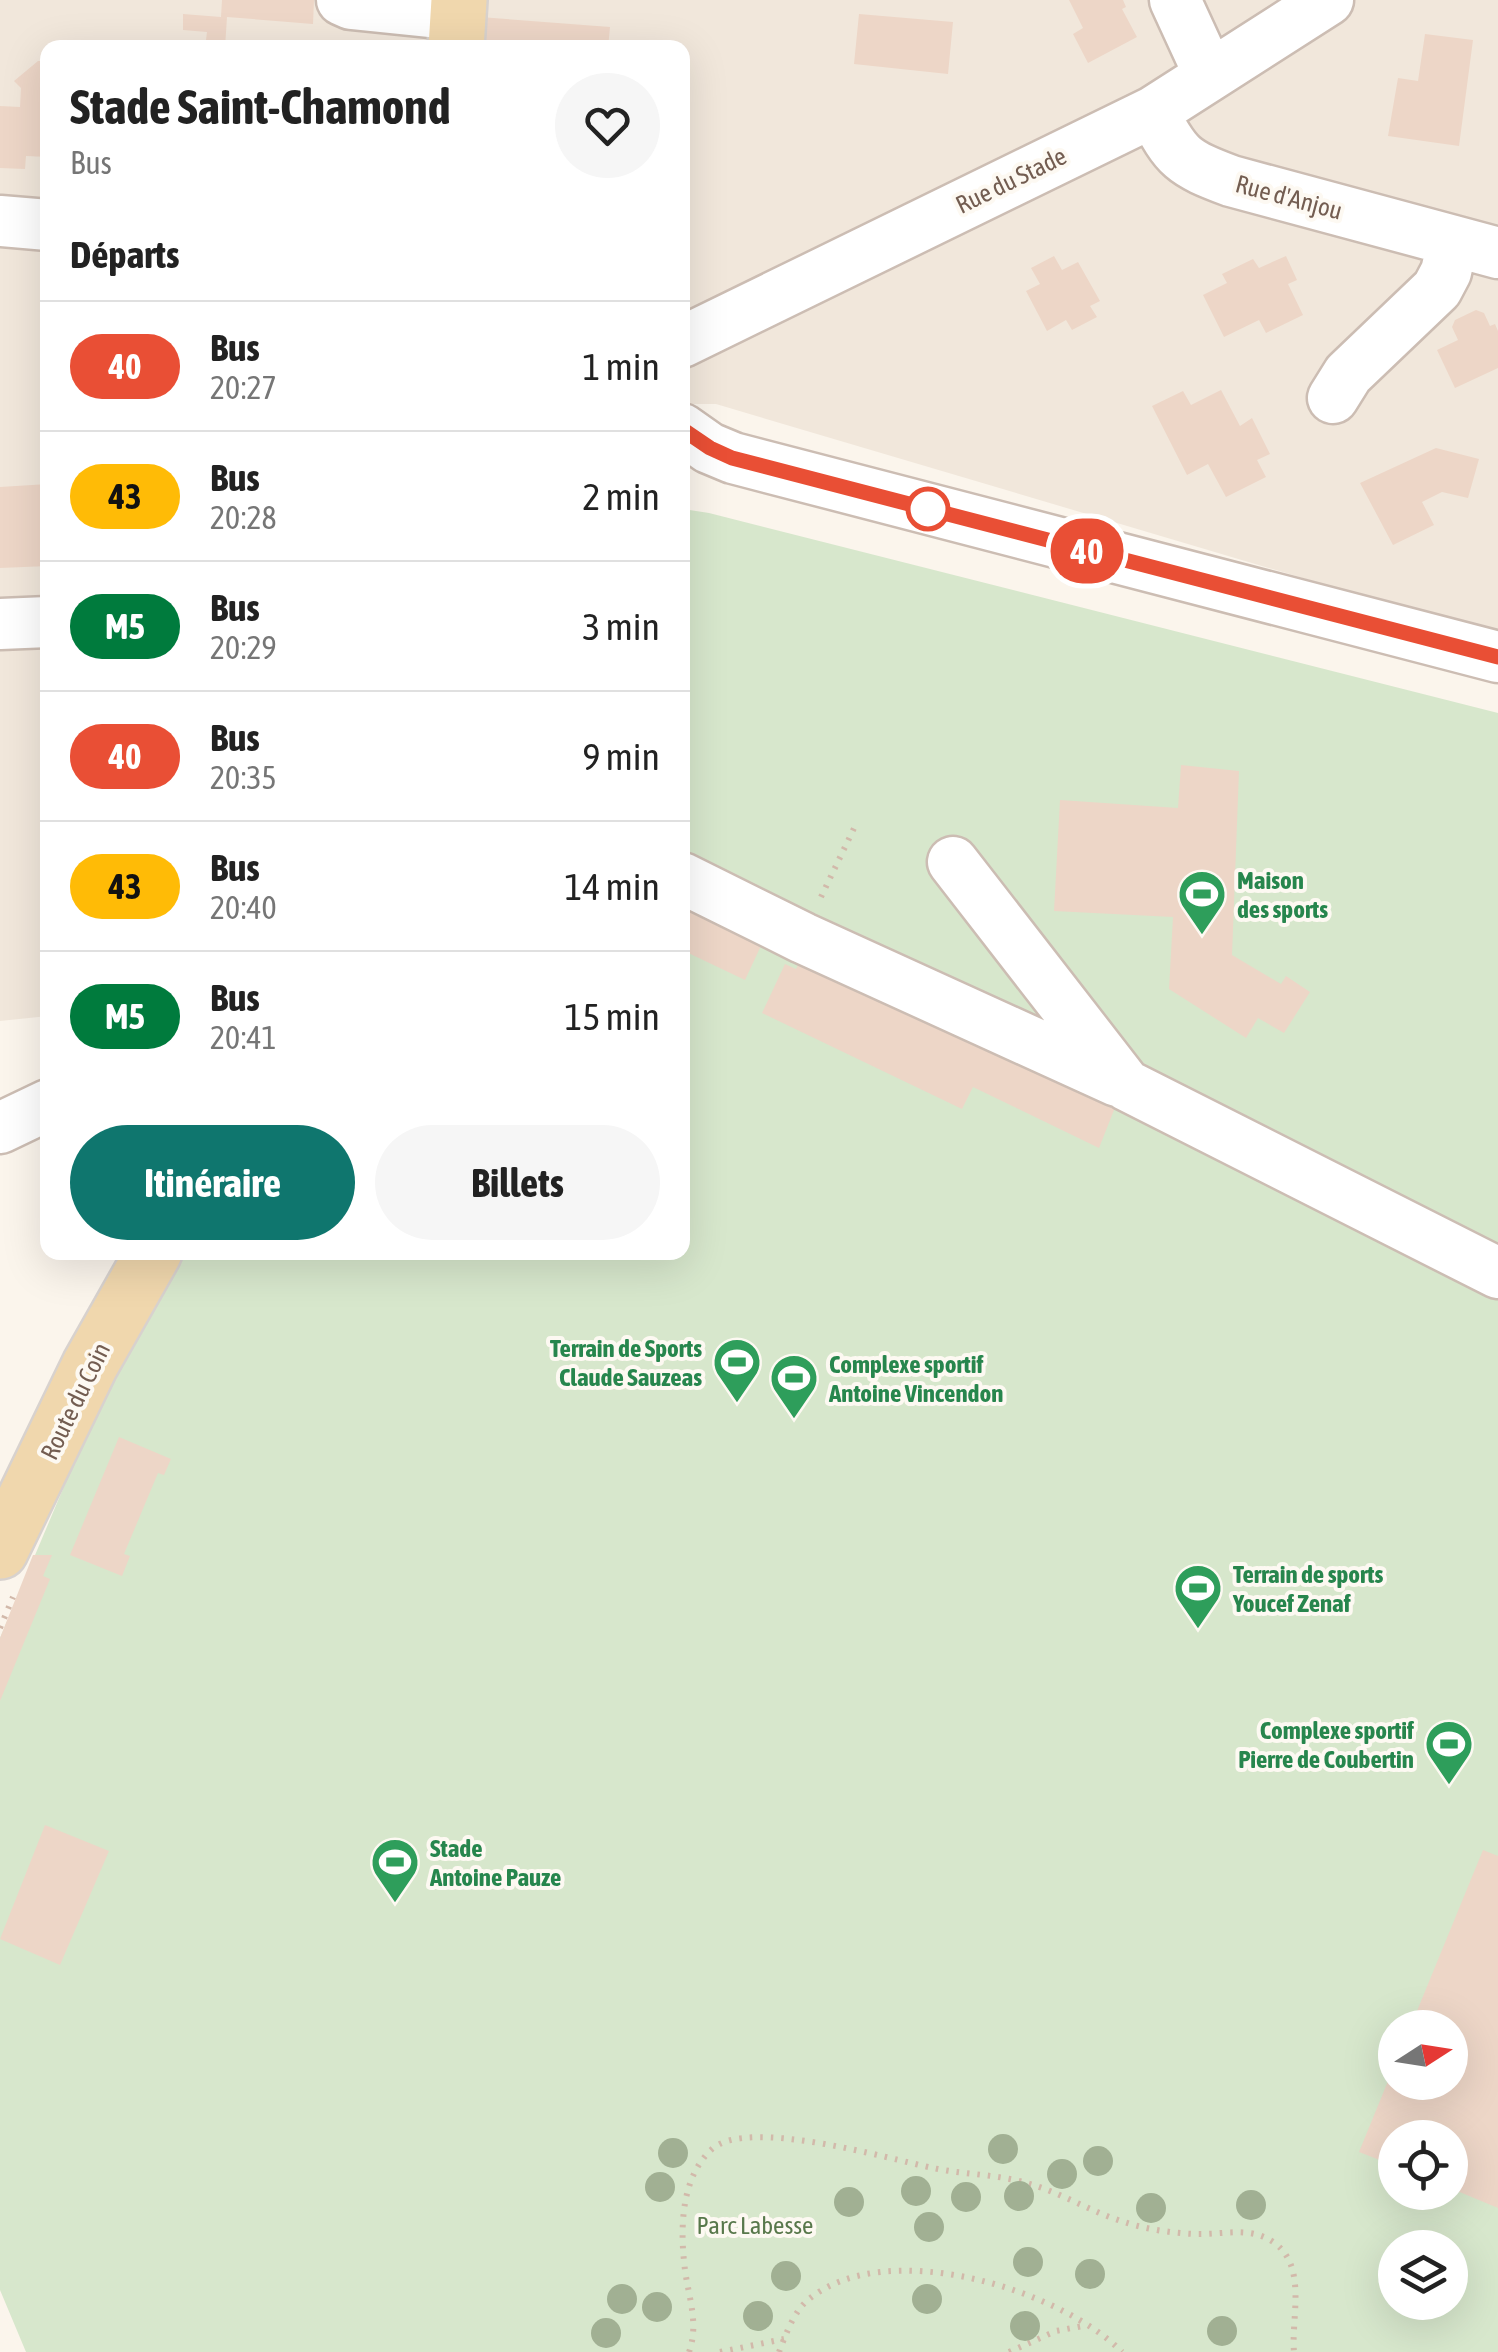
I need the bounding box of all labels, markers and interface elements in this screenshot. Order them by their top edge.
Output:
button: heart [555,73,660,178]
text: Stade Saint-Chamond [70,79,450,134]
street label: Rue du Stade [951,141,1071,219]
text: Bus [70,144,112,181]
street label: Rue d'Anjou [1233,169,1345,225]
text: Départs [70,233,179,276]
text: Bus [210,326,260,369]
text: 1 min [582,345,660,388]
text: 40 [109,346,141,386]
text: 20:27 [210,369,277,406]
text: Bus [210,456,260,499]
text: 2 min [582,475,660,518]
text: 43 [109,476,141,516]
unlabelled marker [907,488,949,530]
text: 20:28 [210,499,277,536]
line badge: 40 [1042,518,1132,584]
text: 40 [1071,531,1103,571]
text: Bus [210,586,260,629]
text: 3 min [582,605,660,648]
text: M5 [105,606,145,646]
text: 20:29 [210,629,277,666]
text: Bus [210,716,260,759]
text: 9 min [582,735,660,778]
text: 40 [109,736,141,776]
text: 20:35 [210,759,277,796]
text: Bus [210,846,260,889]
text: 14 min [565,865,660,908]
text: 43 [109,866,141,906]
place label: Maison des sports [1237,866,1328,923]
sports icon: Maison des sports [1176,868,1228,936]
text: 20:40 [210,889,277,926]
text: Bus [210,976,260,1019]
text: 15 min [565,995,660,1038]
text: M5 [105,996,145,1036]
text: 20:41 [210,1019,277,1056]
button: Itinéraire [70,1125,355,1240]
button: Billets [375,1125,660,1240]
place label: Terrain de Sports Claude Sauzeas [550,1334,702,1391]
sports icon: Terrain de Sports Claude Sauzeas [711,1336,763,1404]
street label: Route du Coin [35,1338,115,1464]
place label: Complexe sportif Antoine Vincendon [828,1350,1003,1407]
sports icon: Complexe sportif Antoine Vincendon [768,1352,820,1420]
place label: Terrain de sports Youcef Zenaf [1232,1560,1383,1617]
sports icon: Terrain de sports Youcef Zenaf [1172,1562,1224,1630]
place label: Complexe sportif Pierre de Coubertin [1238,1716,1415,1773]
sports icon: Complexe sportif Pierre de Coubertin [1423,1718,1475,1786]
place label: Stade Antoine Pauze [429,1834,561,1891]
sports icon: Stade Antoine Pauze [369,1836,421,1904]
north arrow [1378,2010,1468,2100]
map controls [1378,2010,1468,2320]
button: locate [1378,2120,1468,2210]
park label: Parc Labesse [697,2211,813,2239]
button: layers [1378,2230,1468,2320]

